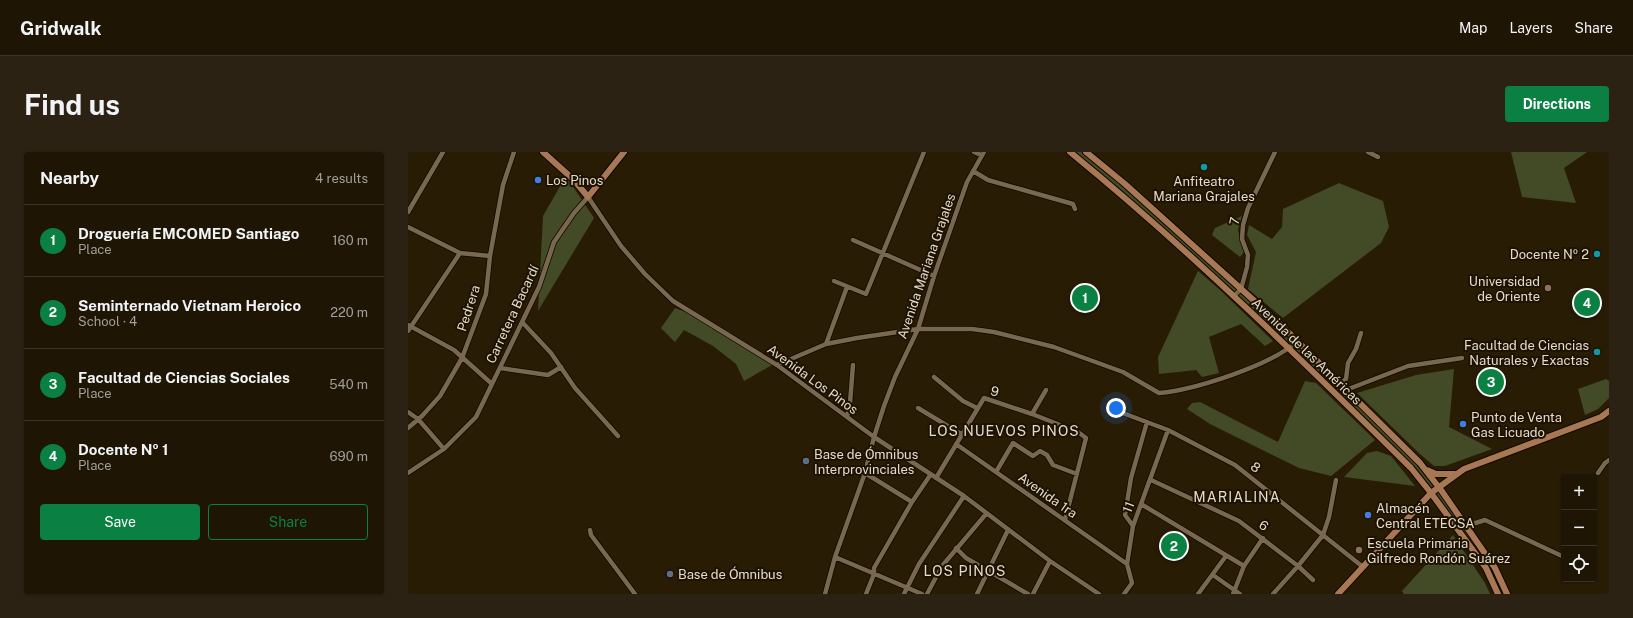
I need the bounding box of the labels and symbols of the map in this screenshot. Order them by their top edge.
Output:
marker: Anfiteatro Mariana Grajales [1199,162,1209,172]
place label: Los Pinos [546,173,603,188]
place label: Anfiteatro Mariana Grajales [1153,174,1255,204]
marker: Los Pinos [533,175,543,185]
street label: Avenida Mariana Grajales [895,192,958,341]
street label: 7 [1226,216,1243,226]
place label: Docente Nº 2 [1510,247,1589,262]
marker: Docente Nº 2 [1592,249,1602,259]
street label: Carretera Bacardí [483,262,542,366]
place label: Universidad de Oriente [1469,274,1540,304]
street label: Pedrera [454,283,483,333]
pin: 1 [1072,283,1098,313]
marker: Universidad de Oriente [1543,283,1553,293]
pin: 4 [1574,288,1600,318]
street label: Avenida de las Américas [1249,295,1365,408]
place label: Facultad de Ciencias Naturales y Exactas [1464,338,1589,368]
street label: Avenida Los Pinos [764,342,861,417]
marker: Facultad de Ciencias Naturales y Exactas [1592,347,1602,357]
pin: 3 [1478,367,1504,397]
street label: 9 [989,383,1001,400]
your location [1106,398,1126,418]
place label: Punto de Venta Gas Licuado [1471,410,1562,440]
marker: Punto de Venta Gas Licuado [1458,419,1468,429]
district label: LOS NUEVOS PINOS [928,423,1080,439]
place label: Base de Ómnibus Interprovinciales [814,446,918,477]
marker: Base de Ómnibus Interprovinciales [801,456,811,466]
street label: 8 [1248,459,1264,476]
street label: Avenida 1ra [1015,470,1080,521]
district label: MARIALINA [1193,489,1281,505]
street label: 11 [1120,500,1137,515]
place label: Almacén Central ETECSA [1376,501,1474,531]
marker: Almacén Central ETECSA [1363,510,1373,520]
street label: 6 [1256,517,1271,534]
pin: 2 [1161,531,1187,561]
place label: Escuela Primaria Gilfredo Rondón Suárez [1367,536,1510,566]
marker: Escuela Primaria Gilfredo Rondón Suárez [1354,545,1364,555]
district label: LOS PINOS [924,563,1006,579]
place label: Base de Ómnibus [678,566,782,582]
marker: Base de Ómnibus [665,569,675,579]

